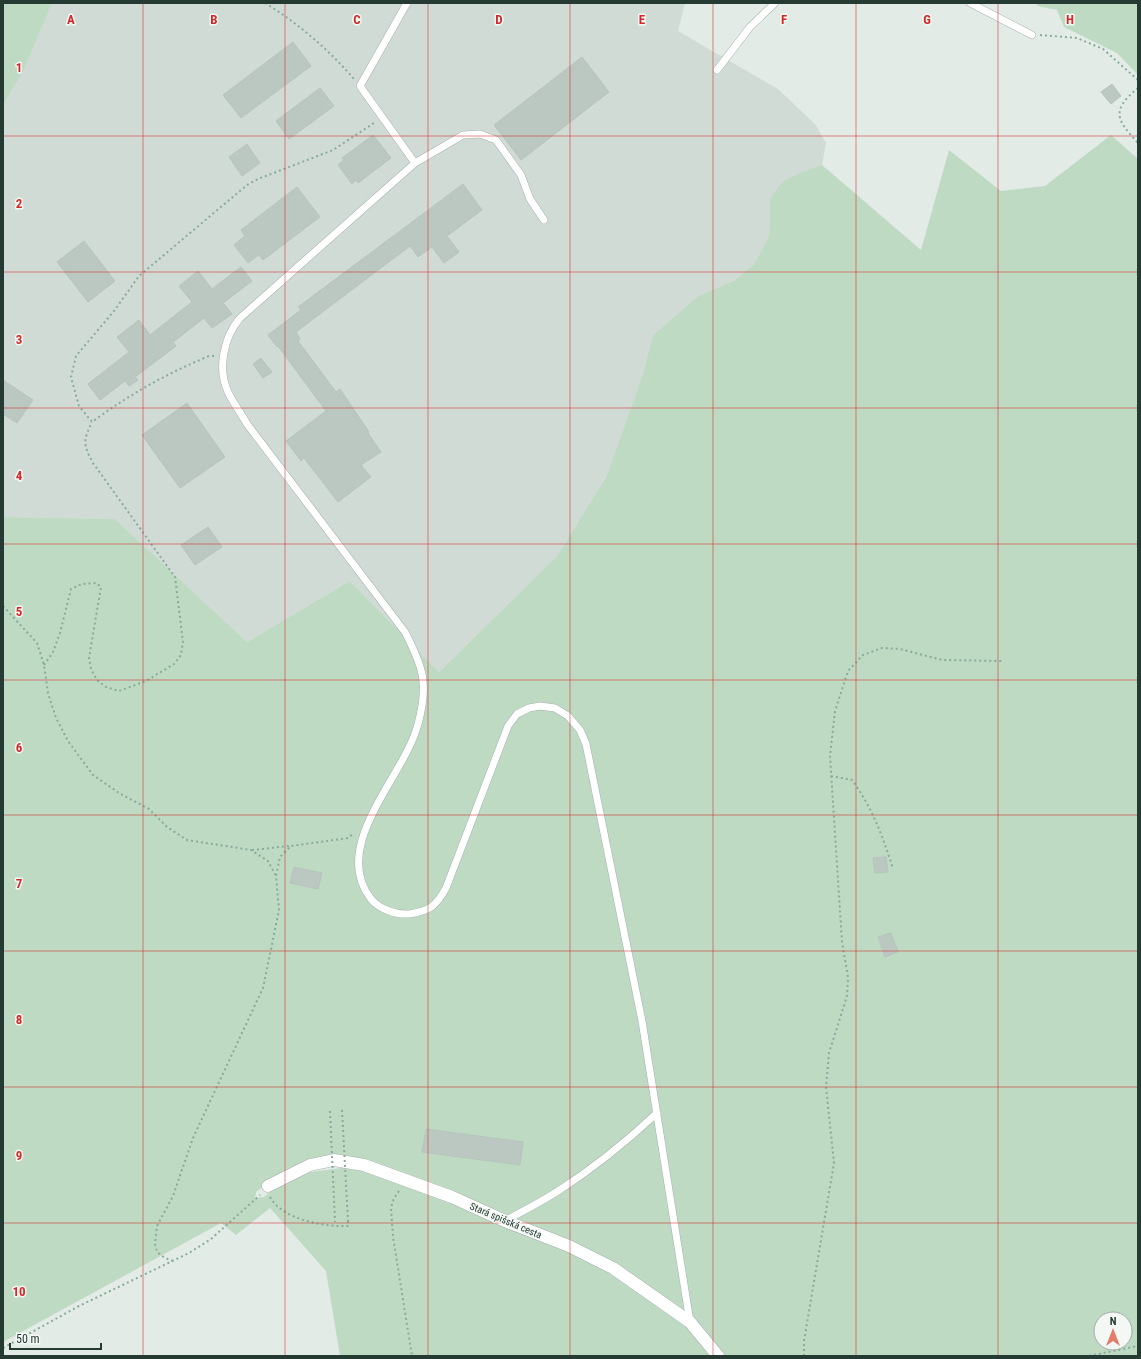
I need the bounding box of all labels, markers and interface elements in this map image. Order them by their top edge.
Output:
text: A [67,12,75,27]
text: B [210,12,218,27]
text: C [353,12,361,27]
text: D [495,12,503,27]
text: E [639,12,646,27]
text: F [781,12,787,27]
text: G [923,12,931,27]
text: H [1066,12,1074,27]
text: 1 [16,60,22,75]
text: 2 [16,196,23,211]
text: 3 [16,332,22,347]
text: 4 [16,468,23,483]
text: 5 [16,604,23,619]
text: 6 [16,740,23,755]
text: 7 [16,876,23,891]
text: 8 [16,1012,22,1027]
text: 9 [16,1148,22,1163]
street label: Stará spišská cesta [468,1200,544,1241]
text: 10 [12,1284,26,1299]
north arrow [1093,1311,1133,1351]
text: N [1110,1315,1117,1328]
scale bar [10,1325,101,1351]
text: 50 m [16,1332,40,1346]

